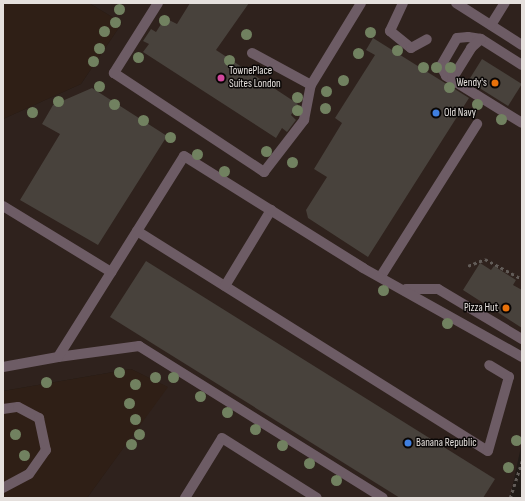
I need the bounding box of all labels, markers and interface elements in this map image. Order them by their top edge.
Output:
place label: TownePlace Suites London [229,65,281,91]
marker: TownePlace Suites London [216,73,226,83]
place label: Wendy's [456,76,487,90]
marker: Wendy's [490,78,500,88]
place label: Old Navy [444,106,476,120]
marker: Old Navy [431,108,441,118]
place label: Pizza Hut [464,301,498,315]
marker: Pizza Hut [501,303,511,313]
place label: Banana Republic [416,436,477,450]
marker: Banana Republic [403,438,413,448]

